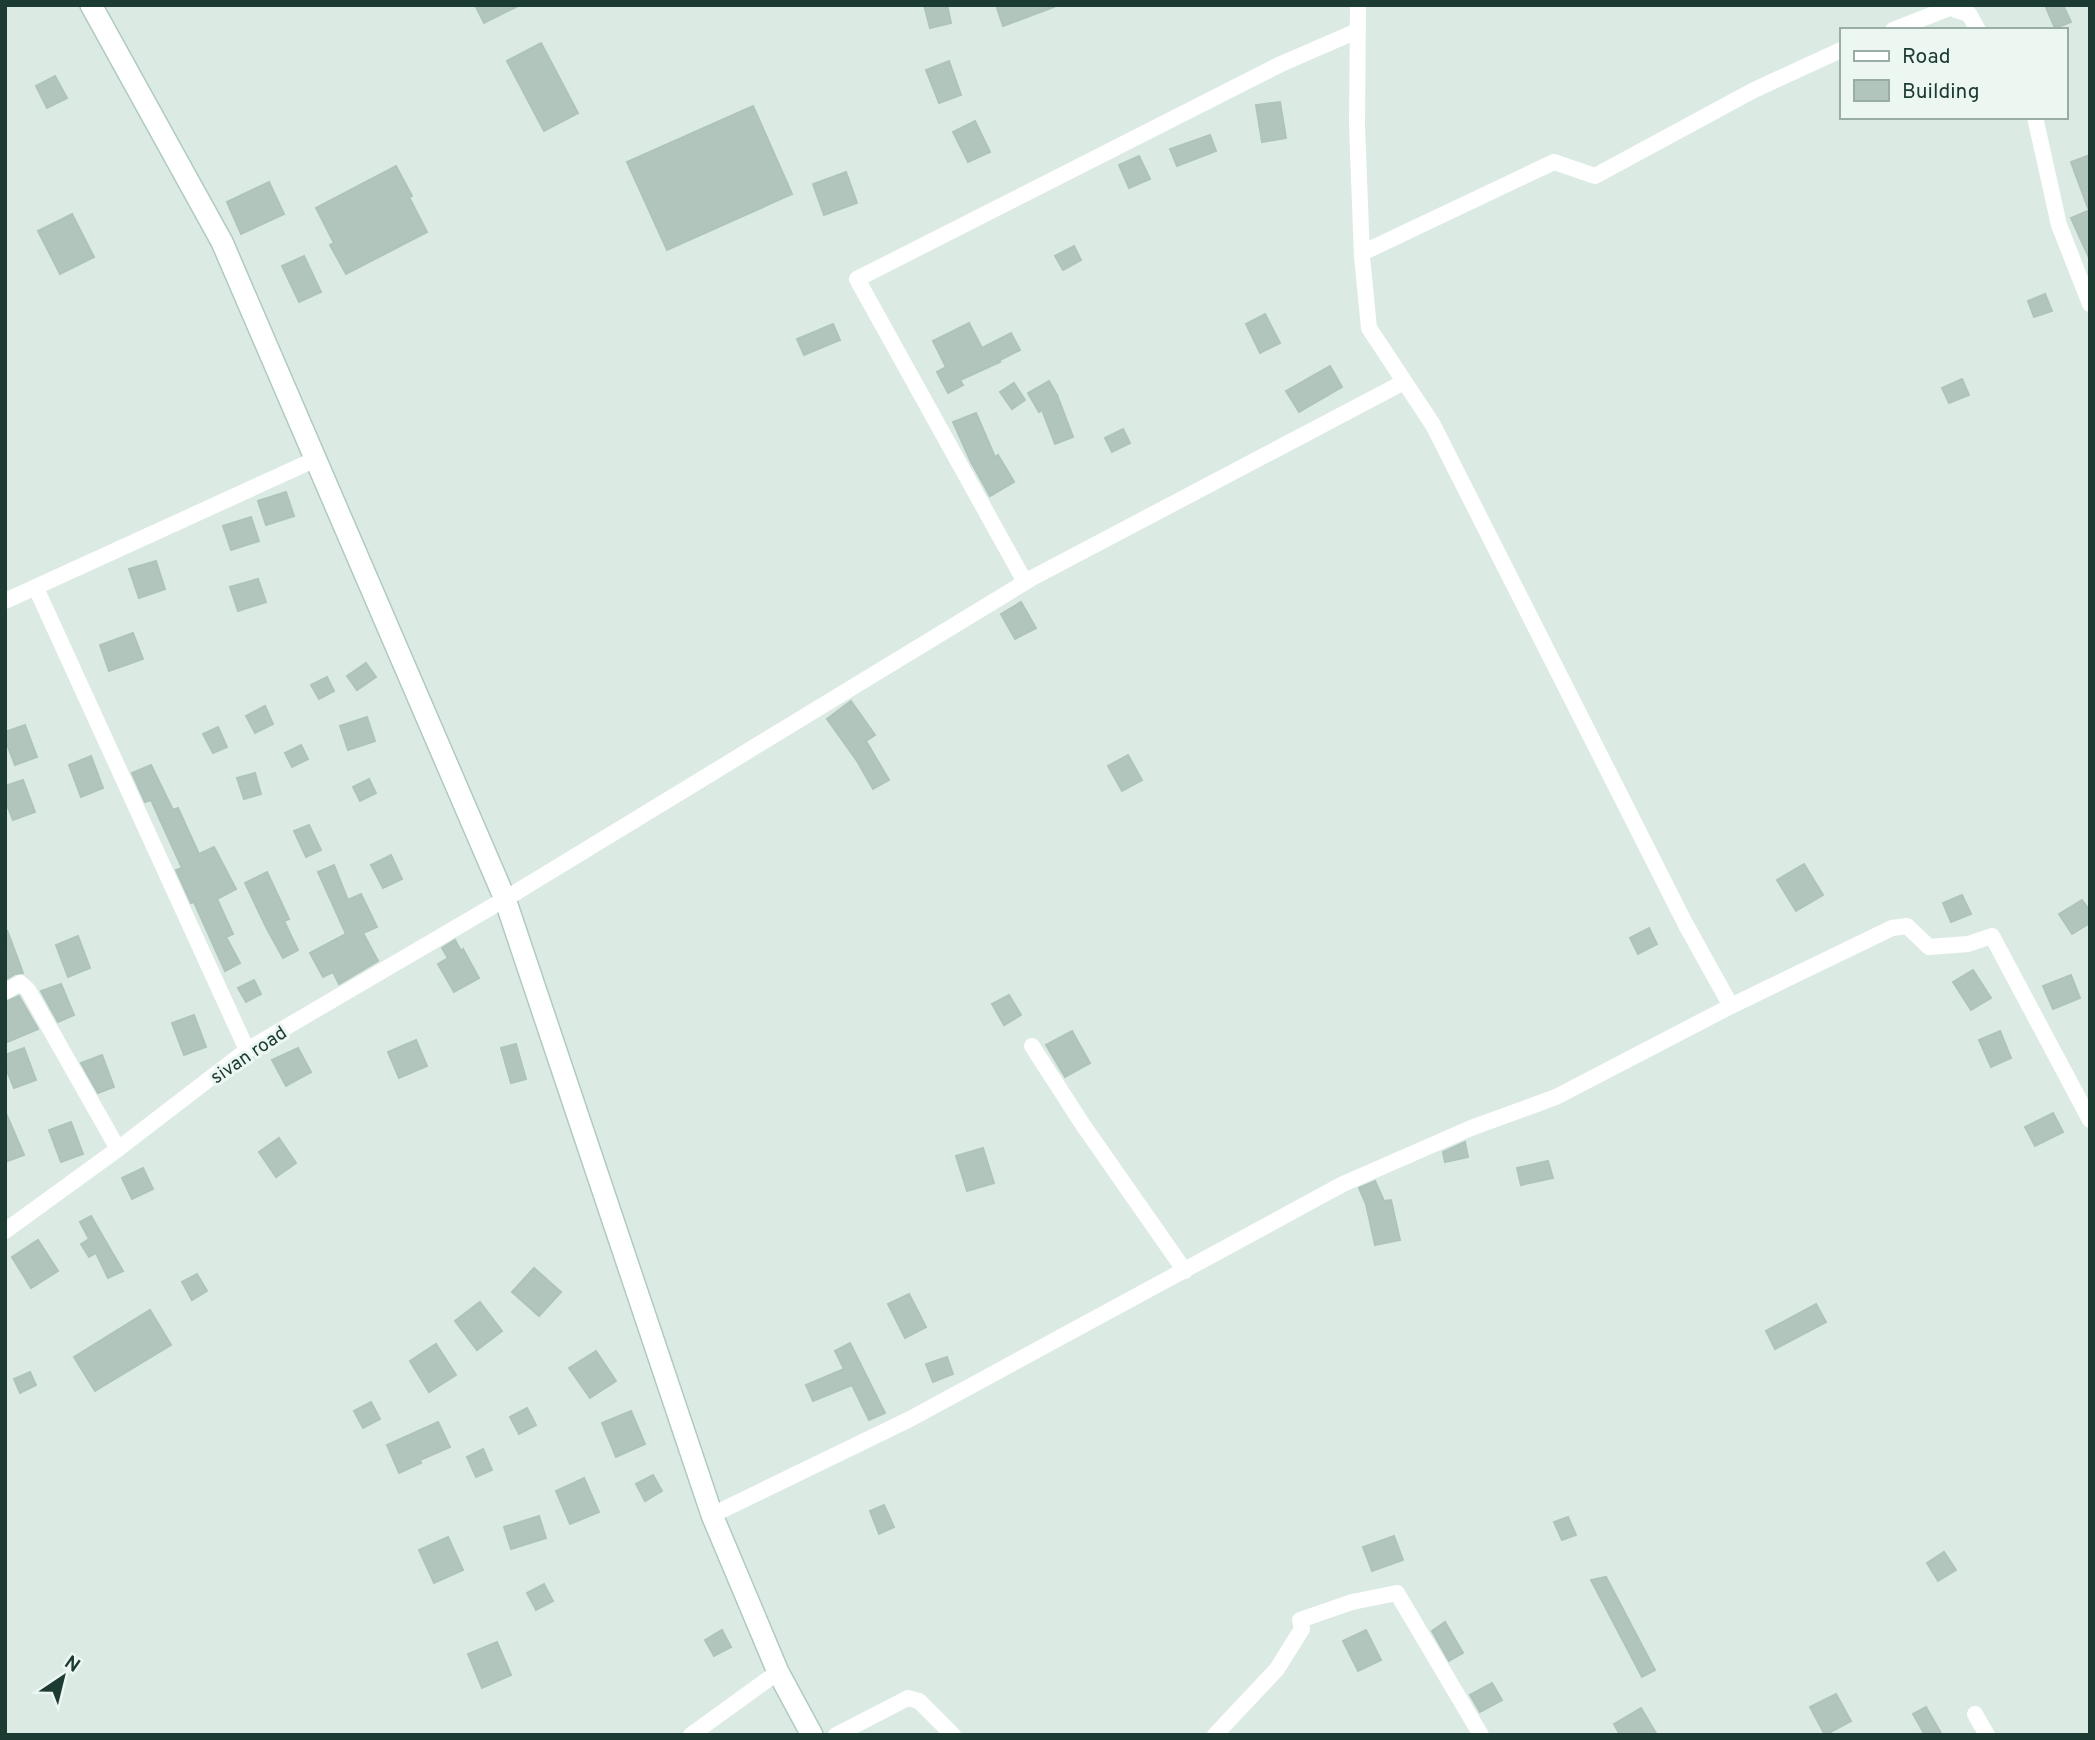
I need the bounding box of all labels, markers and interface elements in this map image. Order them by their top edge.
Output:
legend [1840,28,2067,119]
text: Road [1902,44,1951,71]
text: Building [1902,79,1980,106]
street label: sivan road [206,1021,292,1090]
north arrow [28,1642,98,1712]
text: N [59,1651,84,1678]

